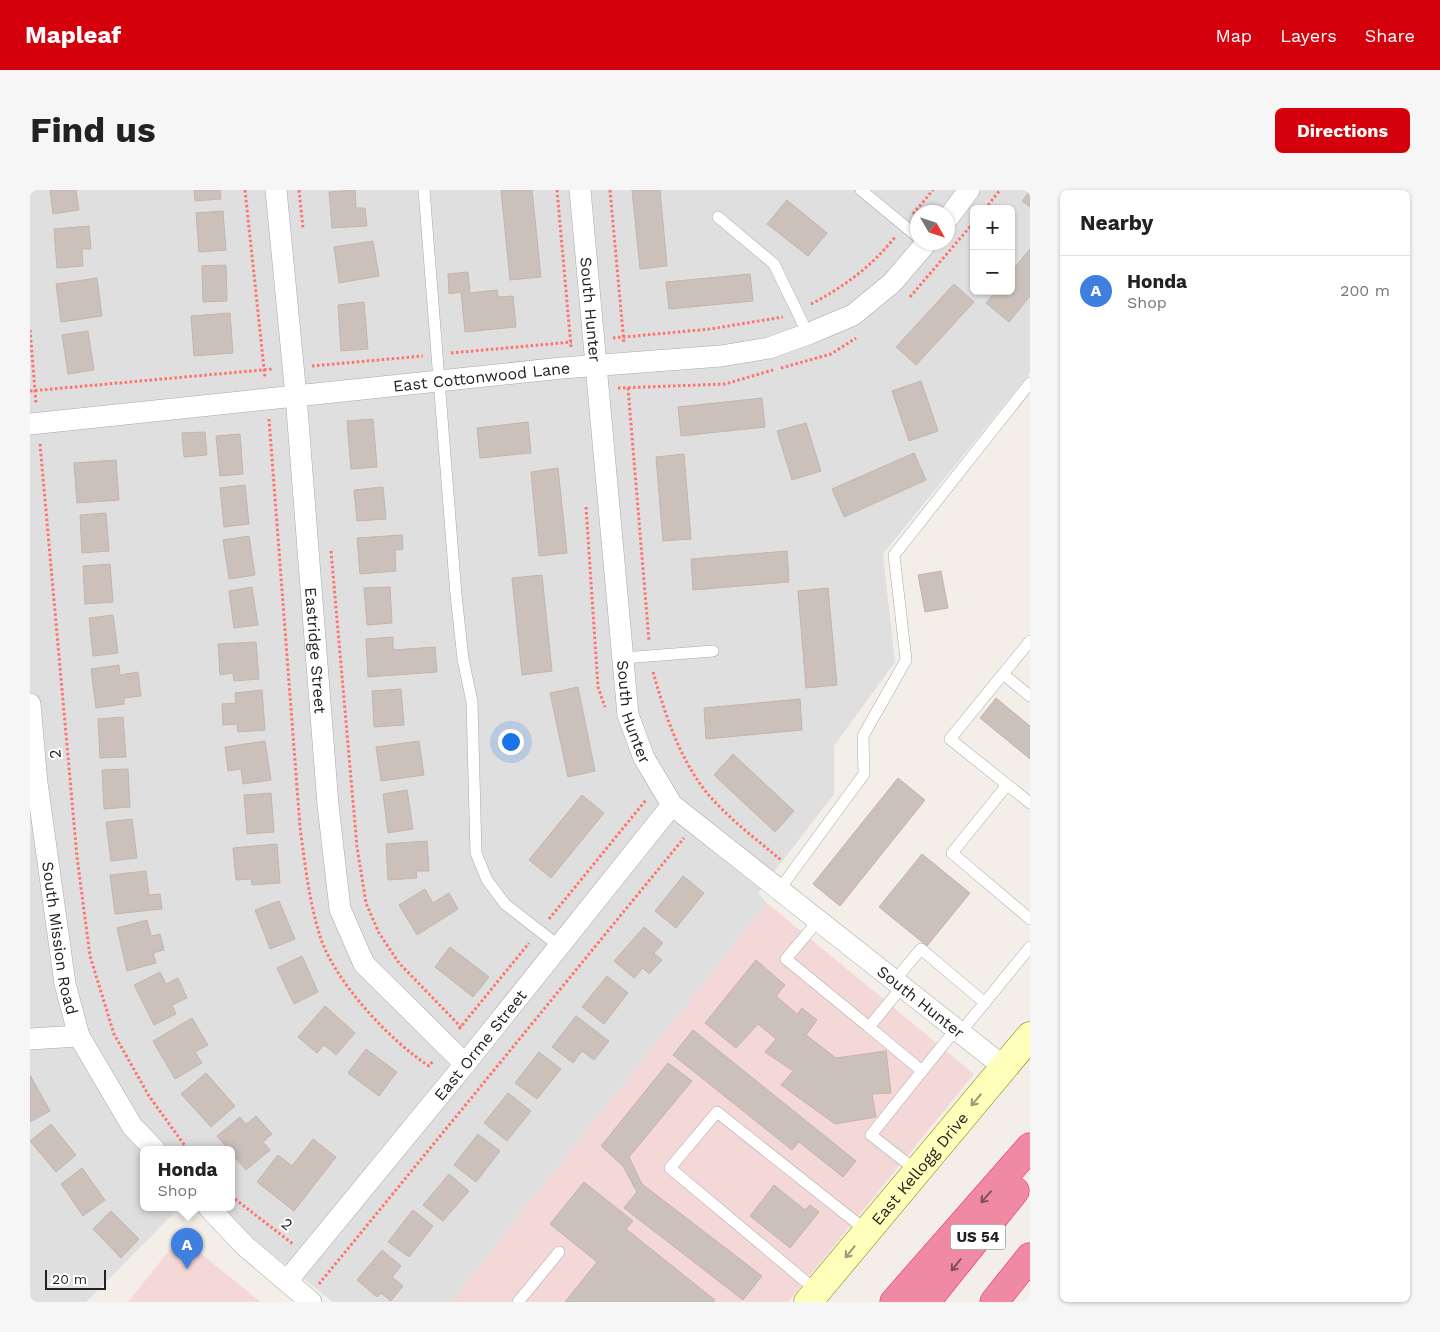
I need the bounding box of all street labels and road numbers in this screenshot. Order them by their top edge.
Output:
street label: South Hunter [577,256,605,363]
street label: East Cottonwood Lane [392,358,571,395]
street label: Eastridge Street [301,586,330,714]
street label: South Hunter [614,659,655,767]
street label: 2 [45,749,65,759]
street label: South Mission Road [39,860,82,1017]
street label: South Hunter [874,961,969,1042]
street label: East Orme Street [430,986,530,1104]
street label: East Kellogg Drive [867,1108,972,1229]
street label: 2 [277,1214,297,1234]
road number: US 54 [950,1224,1006,1250]

